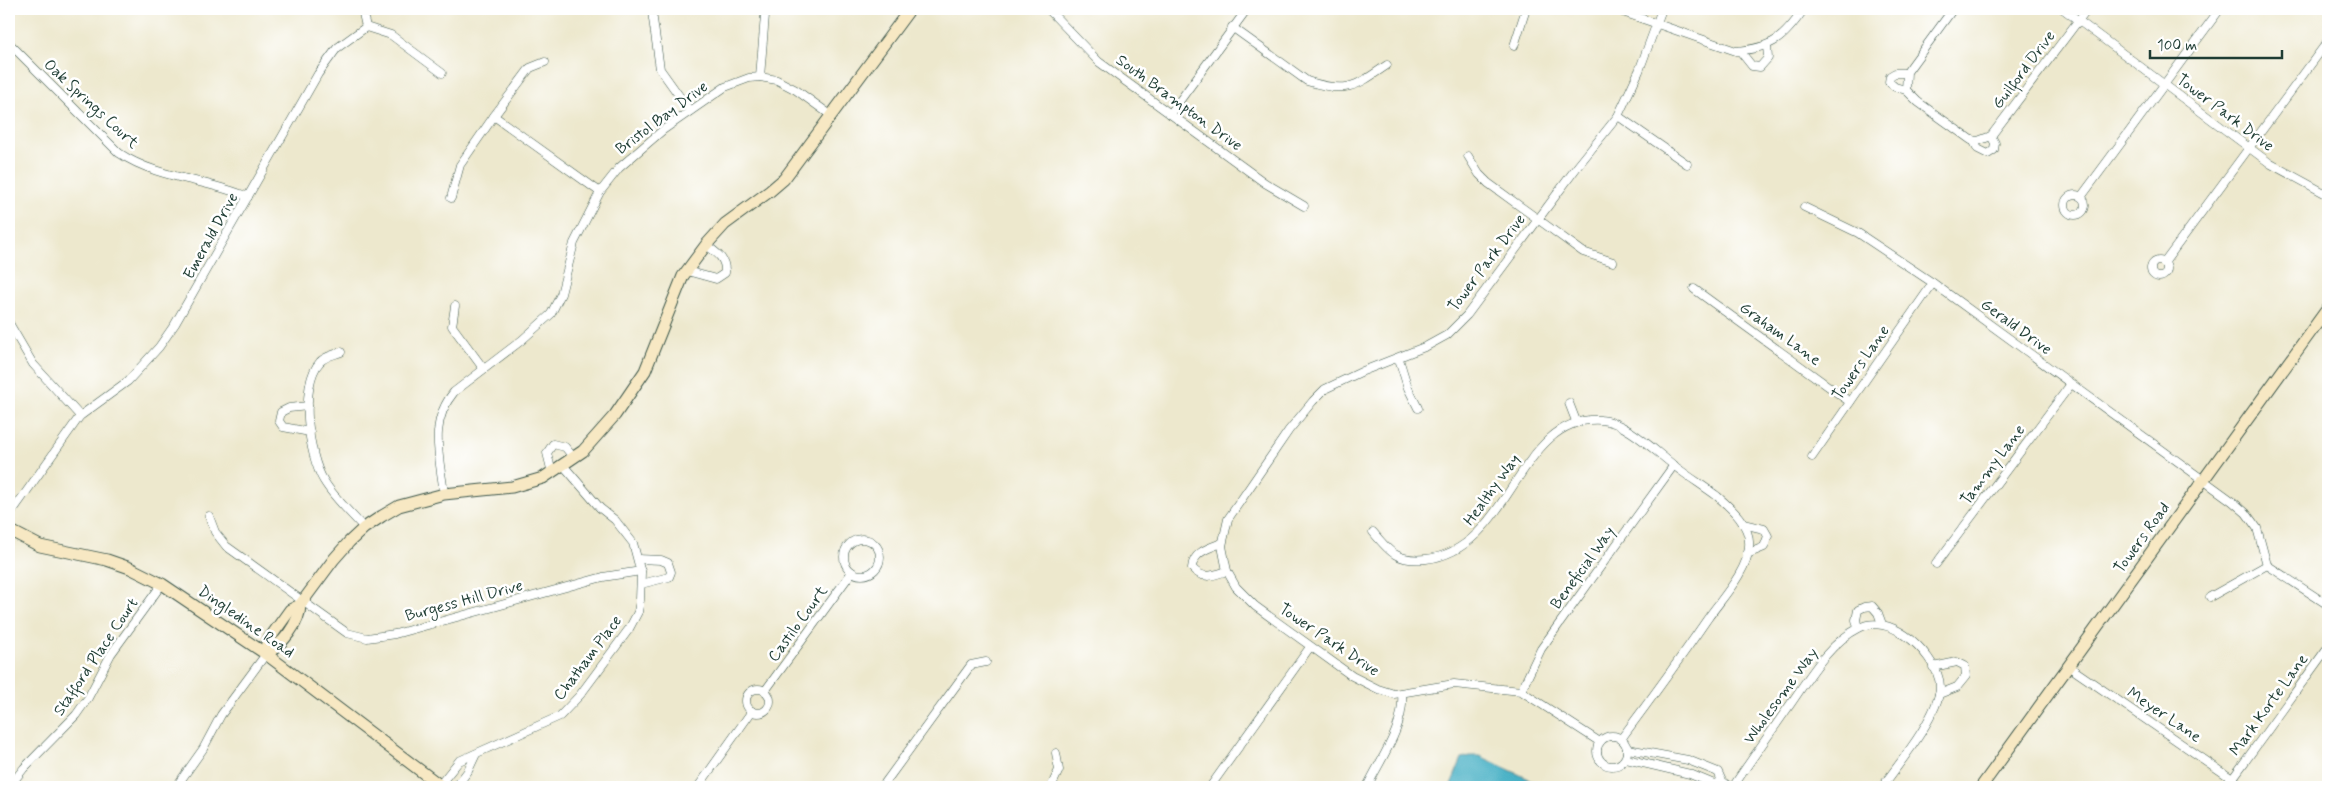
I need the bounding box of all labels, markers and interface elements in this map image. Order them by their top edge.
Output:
street label: Guilford Drive [1988,27,2062,115]
scale bar [2150,28,2282,60]
text: 100 m [2157,36,2197,56]
street label: South Brampton Drive [1112,50,1246,156]
street label: Oak Springs Court [38,55,143,155]
street label: Tower Park Drive [2172,69,2278,157]
street label: Bristol Bay Drive [612,76,712,160]
street label: Emerald Drive [179,189,243,283]
street label: Tower Park Drive [1443,210,1531,316]
street label: Gerald Drive [1976,294,2056,360]
street label: Graham Lane [1735,297,1825,371]
street label: Towers Lane [1827,321,1895,405]
street label: Tammy Lane [1956,420,2030,510]
street label: Healthy Way [1459,450,1525,530]
street label: Towers Road [2109,498,2175,578]
street label: Beneficial Way [1546,522,1620,614]
street label: Burgess Hill Drive [403,575,525,628]
street label: Dingledine Road [193,581,298,664]
street label: Castilo Court [763,581,833,666]
street label: Stafford Place Court [49,594,145,721]
street label: Tower Park Drive [1275,599,1383,681]
street label: Chatham Place [549,611,627,705]
street label: Wholesome Way [1739,644,1823,748]
street label: Mark Korte Lane [2225,650,2313,760]
street label: Meyer Lane [2123,682,2205,748]

